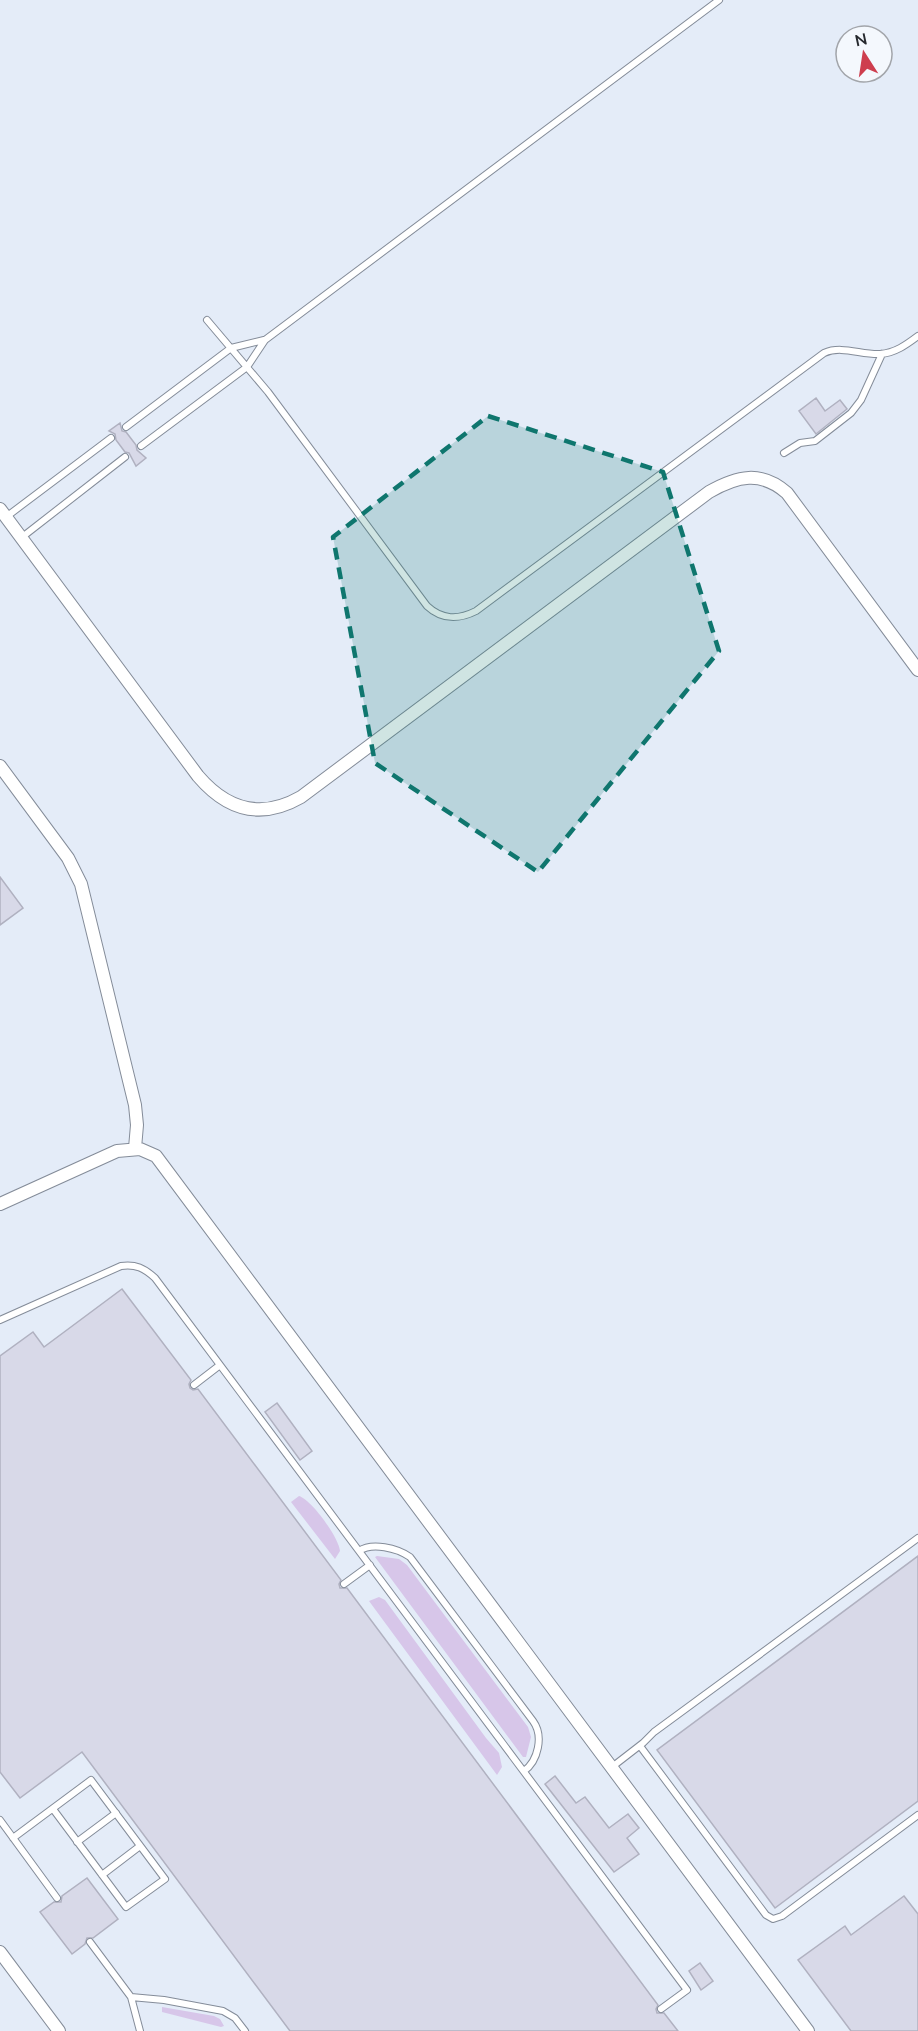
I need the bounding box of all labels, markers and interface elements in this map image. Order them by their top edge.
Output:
north arrow [834,24,894,84]
text: N [853,28,869,50]

